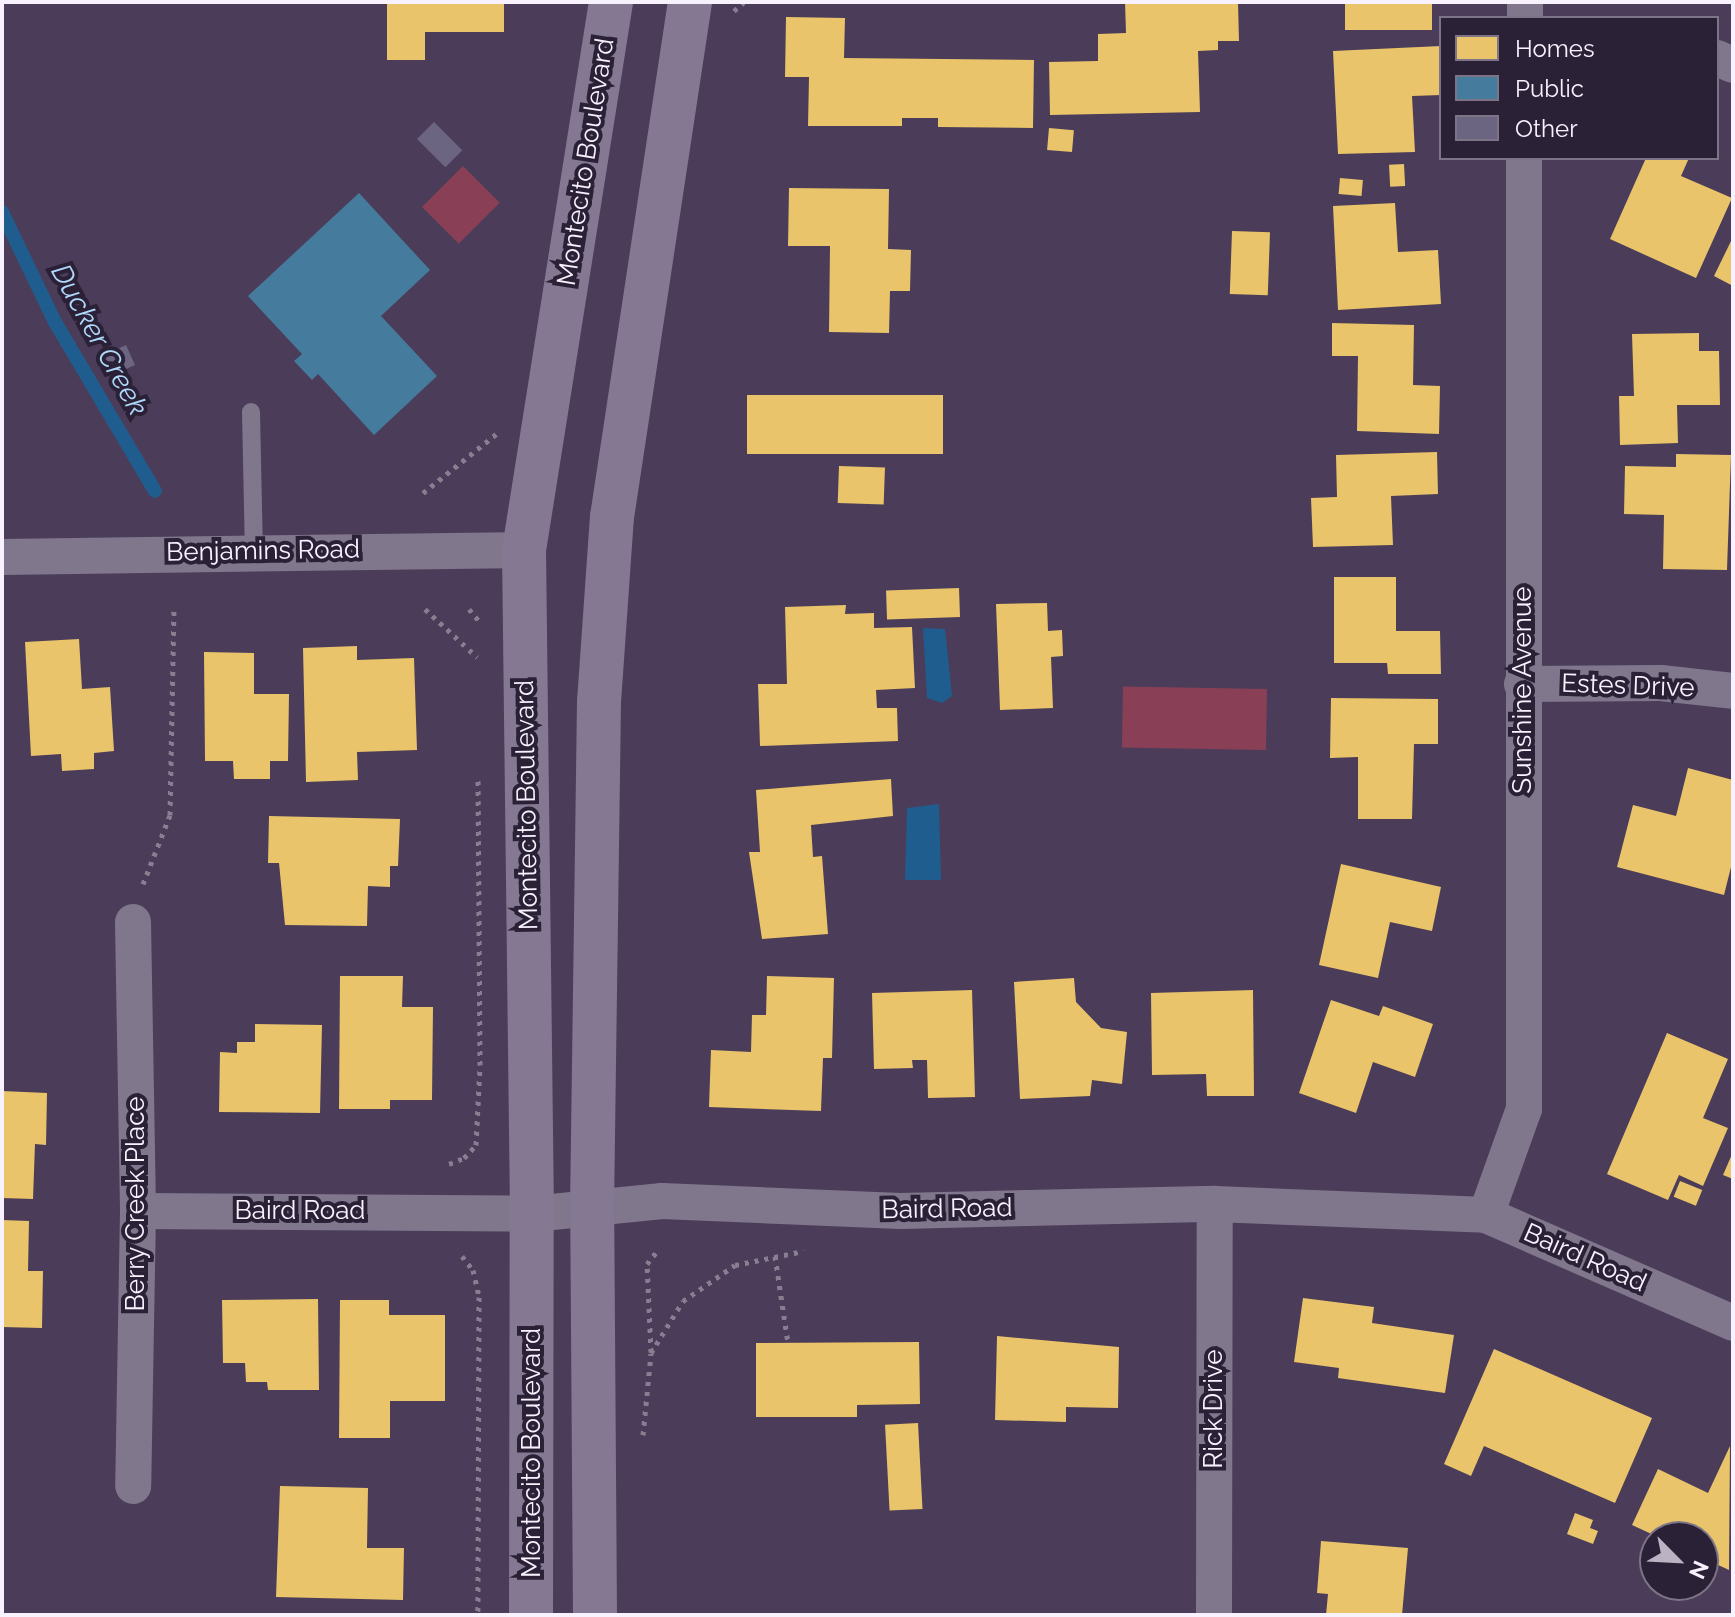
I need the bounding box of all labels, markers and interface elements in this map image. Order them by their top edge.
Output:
legend [1439,16,1719,160]
text: Homes [1515,34,1595,63]
street label: Montecito Boulevard [551,36,621,288]
text: Public [1515,74,1584,103]
text: Other [1515,114,1578,143]
water label: Ducker Creek [43,258,155,422]
street label: Benjamins Road [166,534,360,568]
street label: Sunshine Avenue [1507,586,1539,794]
street label: Estes Drive [1561,668,1695,704]
street label: Montecito Boulevard [509,680,545,930]
street label: Berry Creek Place [120,1096,152,1312]
street label: Baird Road [881,1192,1013,1226]
street label: Baird Road [234,1195,366,1227]
street label: Baird Road [1519,1217,1651,1299]
street label: Montecito Boulevard [516,1328,548,1578]
street label: Rick Drive [1198,1349,1230,1469]
north arrow [1639,1521,1719,1601]
text: N [1684,1557,1714,1583]

